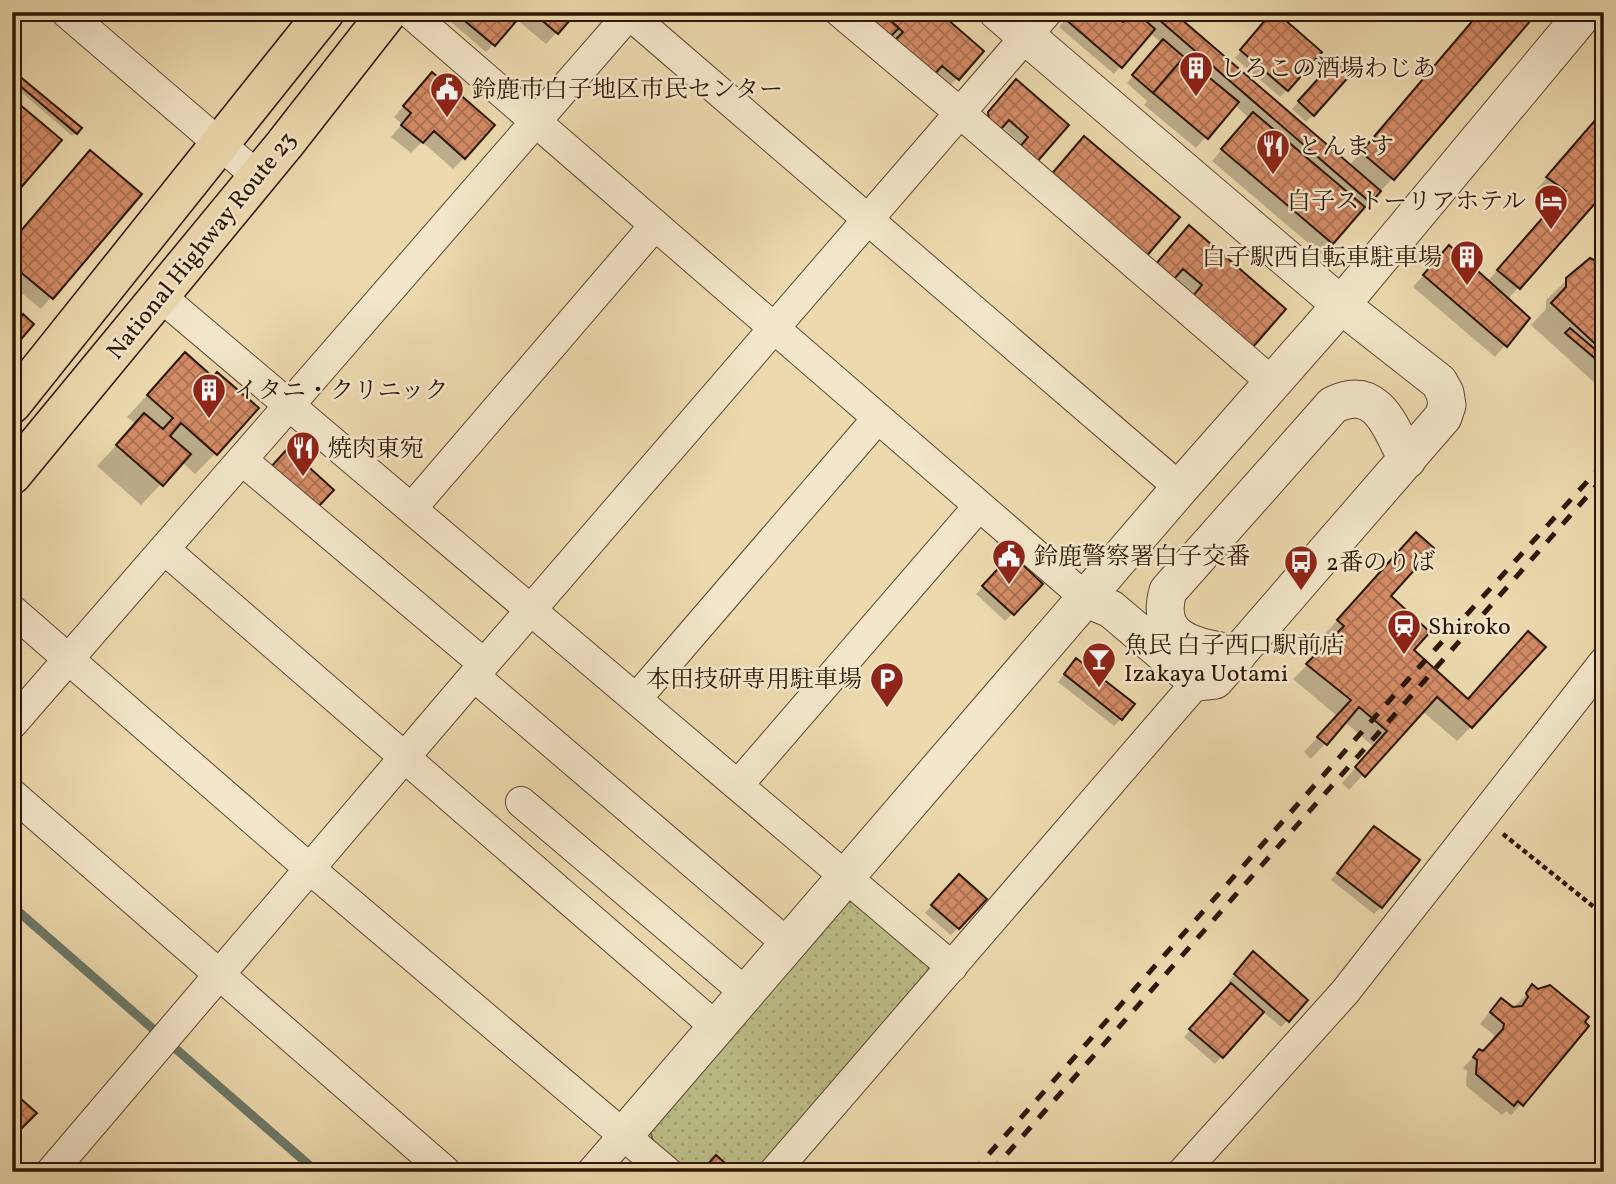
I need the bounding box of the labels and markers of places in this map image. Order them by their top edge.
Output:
building icon: しろこの酒場わじあ [1177,49,1215,98]
place label: しろこの酒場わじあ [1220,53,1436,87]
public building icon: 鈴鹿市白子地区市民センター [428,70,466,119]
place label: 鈴鹿市白子地区市民センター [472,74,783,108]
restaurant icon: とんます [1254,127,1292,176]
place label: とんます [1298,131,1394,165]
hotel icon: 白子ストーリアホテル [1532,182,1570,231]
place label: 白子ストーリアホテル [1287,186,1526,220]
building icon: 白子駅西自転車駐車場 [1448,238,1486,287]
place label: 白子駅西自転車駐車場 [1202,242,1442,276]
building icon: イタニ・クリニック [190,371,228,420]
place label: イタニ・クリニック [234,375,449,409]
restaurant icon: 焼肉東宛 [284,429,322,478]
place label: 焼肉東宛 [328,433,424,467]
public building icon: 鈴鹿警察署白子交番 [990,537,1028,586]
place label: 鈴鹿警察署白子交番 [1034,541,1250,575]
bus stop icon: 2番のりば [1282,543,1320,592]
place label: 2番のりば [1326,547,1435,581]
station icon: Shiroko [1385,607,1423,656]
place label: Shiroko [1428,611,1511,645]
place label: 魚民 白子西口駅前店 Izakaya Uotami [1124,630,1345,692]
bar icon: 魚民 白子西口駅前店 Izakaya Uotami [1080,640,1118,689]
parking icon: 本田技研専用駐車場 [868,660,906,709]
place label: 本田技研専用駐車場 [646,664,862,698]

